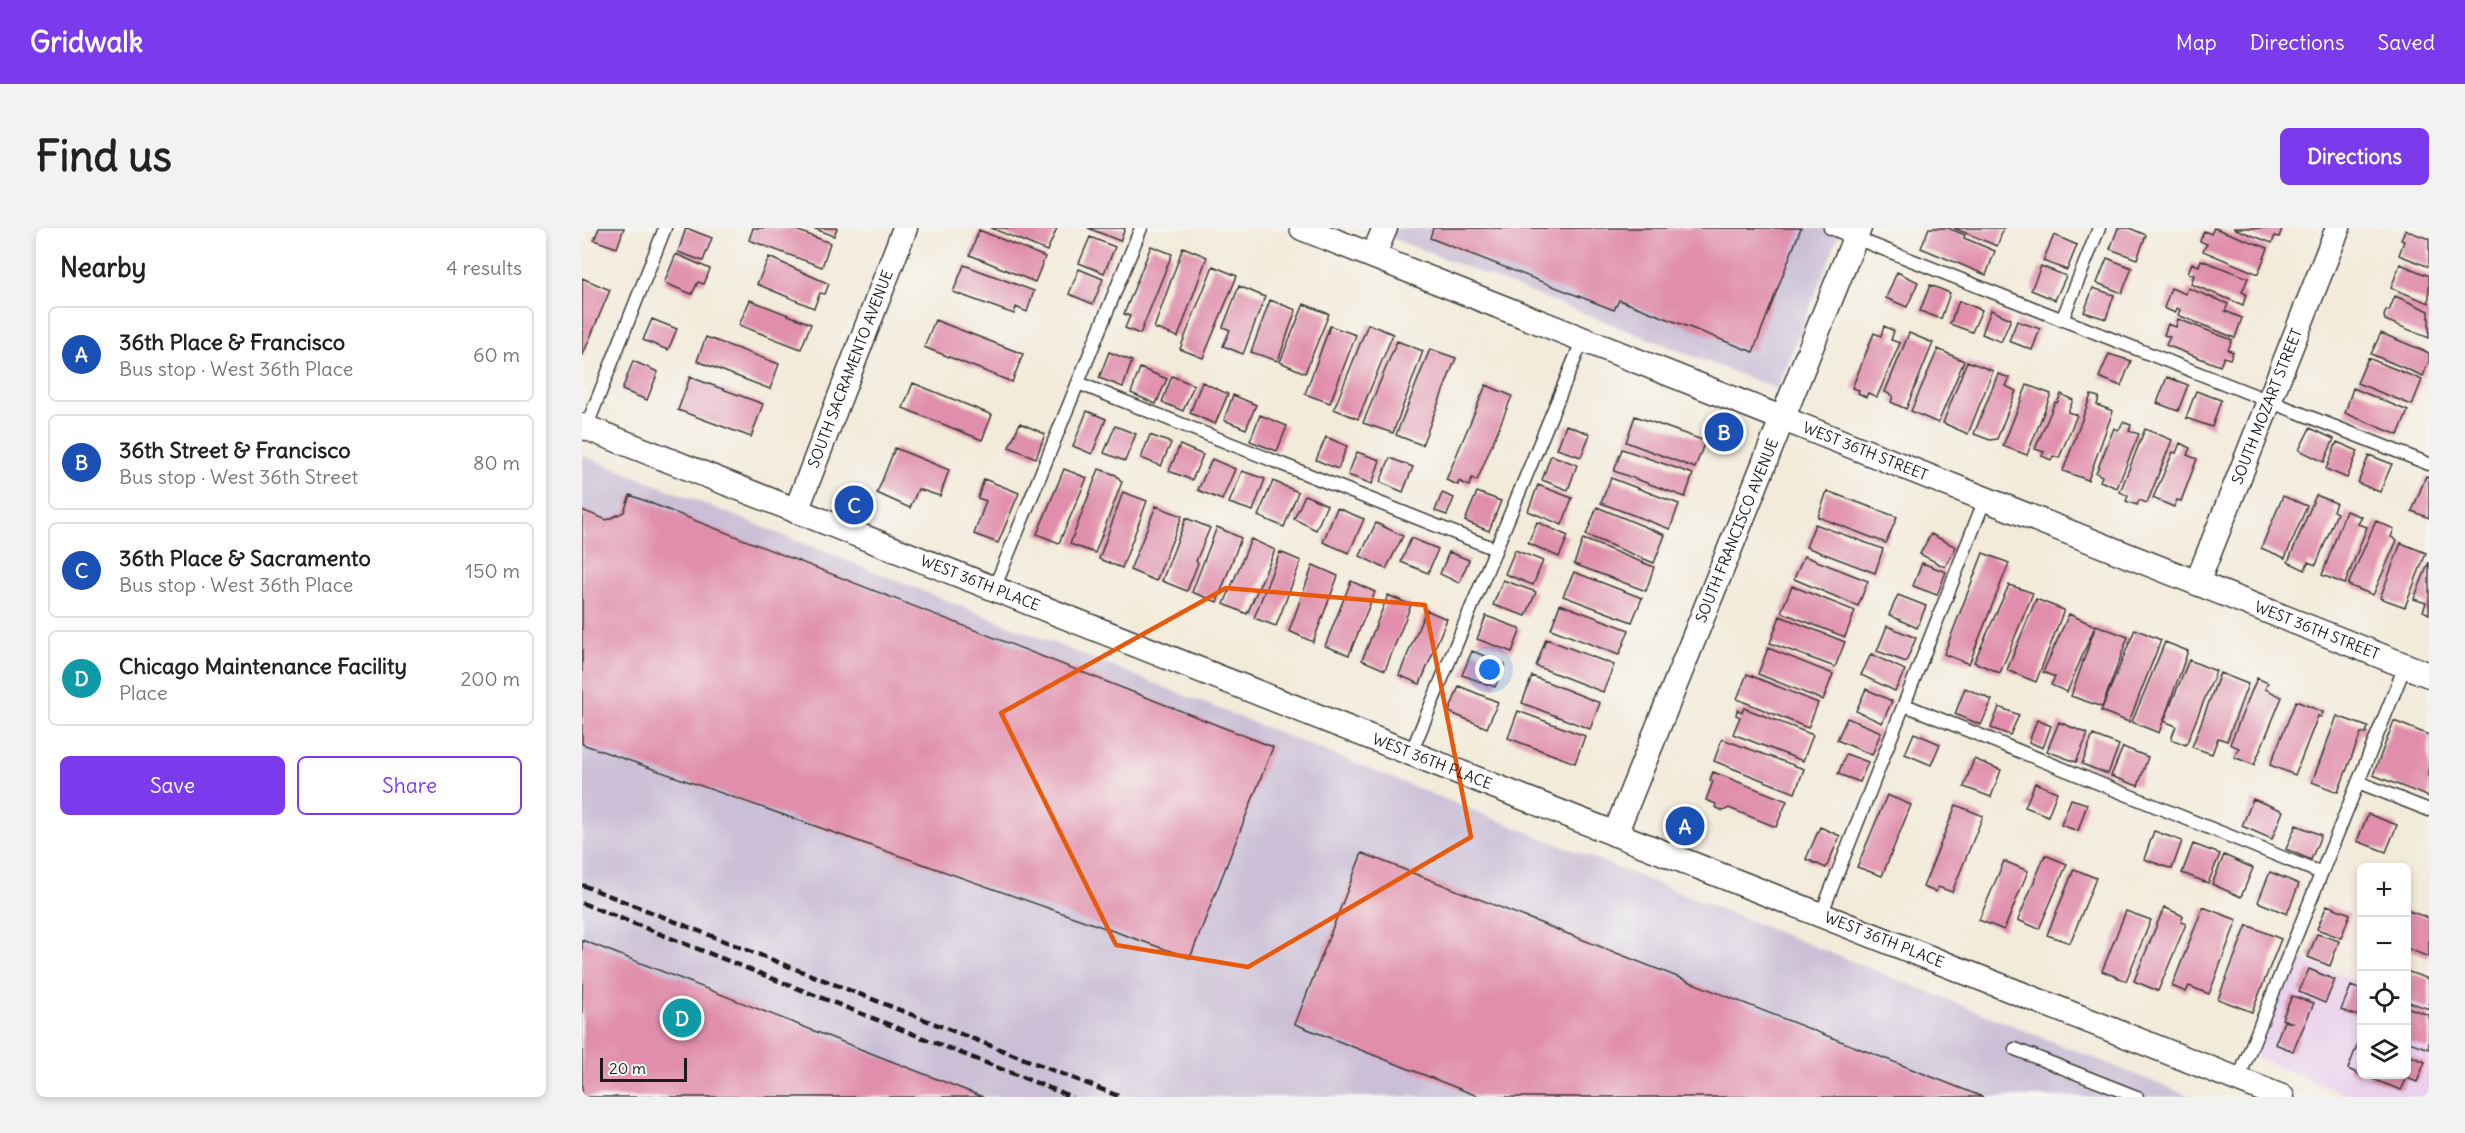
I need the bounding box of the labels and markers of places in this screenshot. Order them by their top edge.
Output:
pin: B [1704,410,1744,454]
pin: C [834,482,874,528]
pin: A [1666,804,1704,848]
pin: D [662,996,702,1040]

